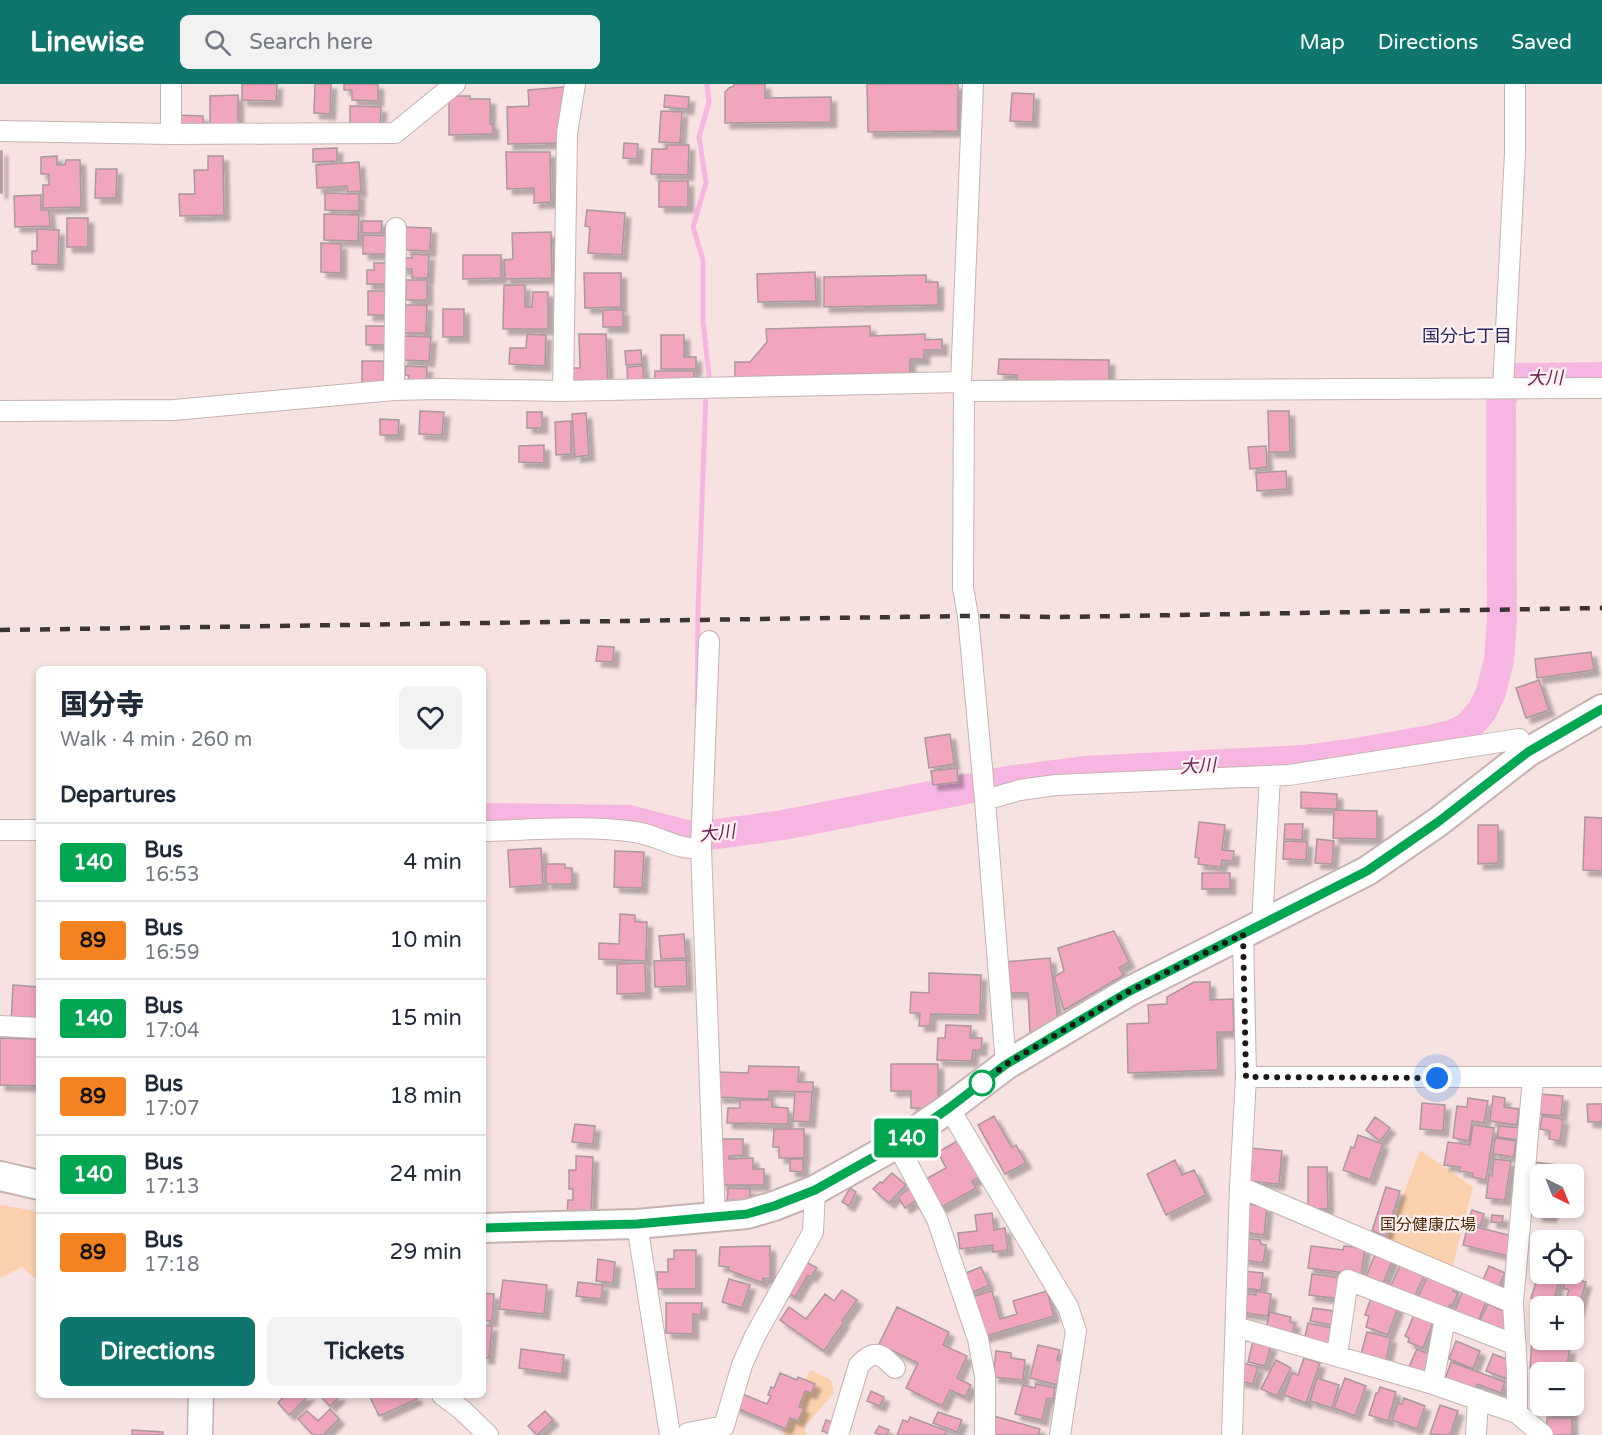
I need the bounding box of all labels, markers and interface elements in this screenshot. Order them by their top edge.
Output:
search box [180,15,600,69]
text: Linewise [30,25,144,59]
icon: search [201,26,234,59]
text: Search here [249,29,373,55]
text: Map [1299,30,1345,55]
text: Directions [1378,30,1478,55]
text: Saved [1511,30,1572,55]
district label: 国分七丁目 [1422,325,1512,347]
water label: 大川 [1527,367,1565,389]
button: heart [399,686,462,749]
text: 国分寺 [60,688,144,722]
text: Walk · 4 min · 260 m [60,728,252,752]
water label: 大川 [1179,754,1219,778]
text: Departures [60,782,176,808]
water label: 大川 [698,820,738,846]
text: Bus [144,837,183,863]
text: 4 min [403,849,462,875]
text: 140 [73,850,113,875]
text: 16:53 [144,863,199,887]
text: Bus [144,915,183,941]
text: 10 min [390,927,462,953]
text: 89 [80,928,106,953]
text: 16:59 [144,941,199,965]
text: Bus [144,993,183,1019]
text: 15 min [390,1005,462,1031]
text: 140 [73,1006,113,1031]
text: 17:04 [144,1019,199,1043]
your location [1422,1063,1452,1093]
unlabelled marker [969,1070,995,1096]
text: Bus [144,1071,183,1097]
text: 18 min [390,1083,462,1109]
text: 89 [80,1084,106,1109]
text: 17:07 [144,1097,199,1121]
line badge: 140 [872,1118,940,1158]
text: 140 [886,1126,926,1151]
text: Bus [144,1149,183,1175]
text: 24 min [390,1161,462,1187]
text: 140 [73,1162,113,1187]
north arrow [1530,1164,1584,1218]
map controls [1530,1164,1584,1416]
text: 17:13 [144,1175,199,1199]
park label: 国分健康広場 [1380,1215,1476,1235]
text: Bus [144,1227,183,1253]
button: locate [1530,1230,1584,1284]
text: 29 min [390,1239,462,1265]
text: 89 [80,1240,106,1265]
text: 17:18 [144,1253,199,1277]
button: + [1530,1296,1584,1350]
button: Directions [60,1317,255,1386]
button: Tickets [267,1317,462,1386]
button: − [1530,1362,1584,1416]

